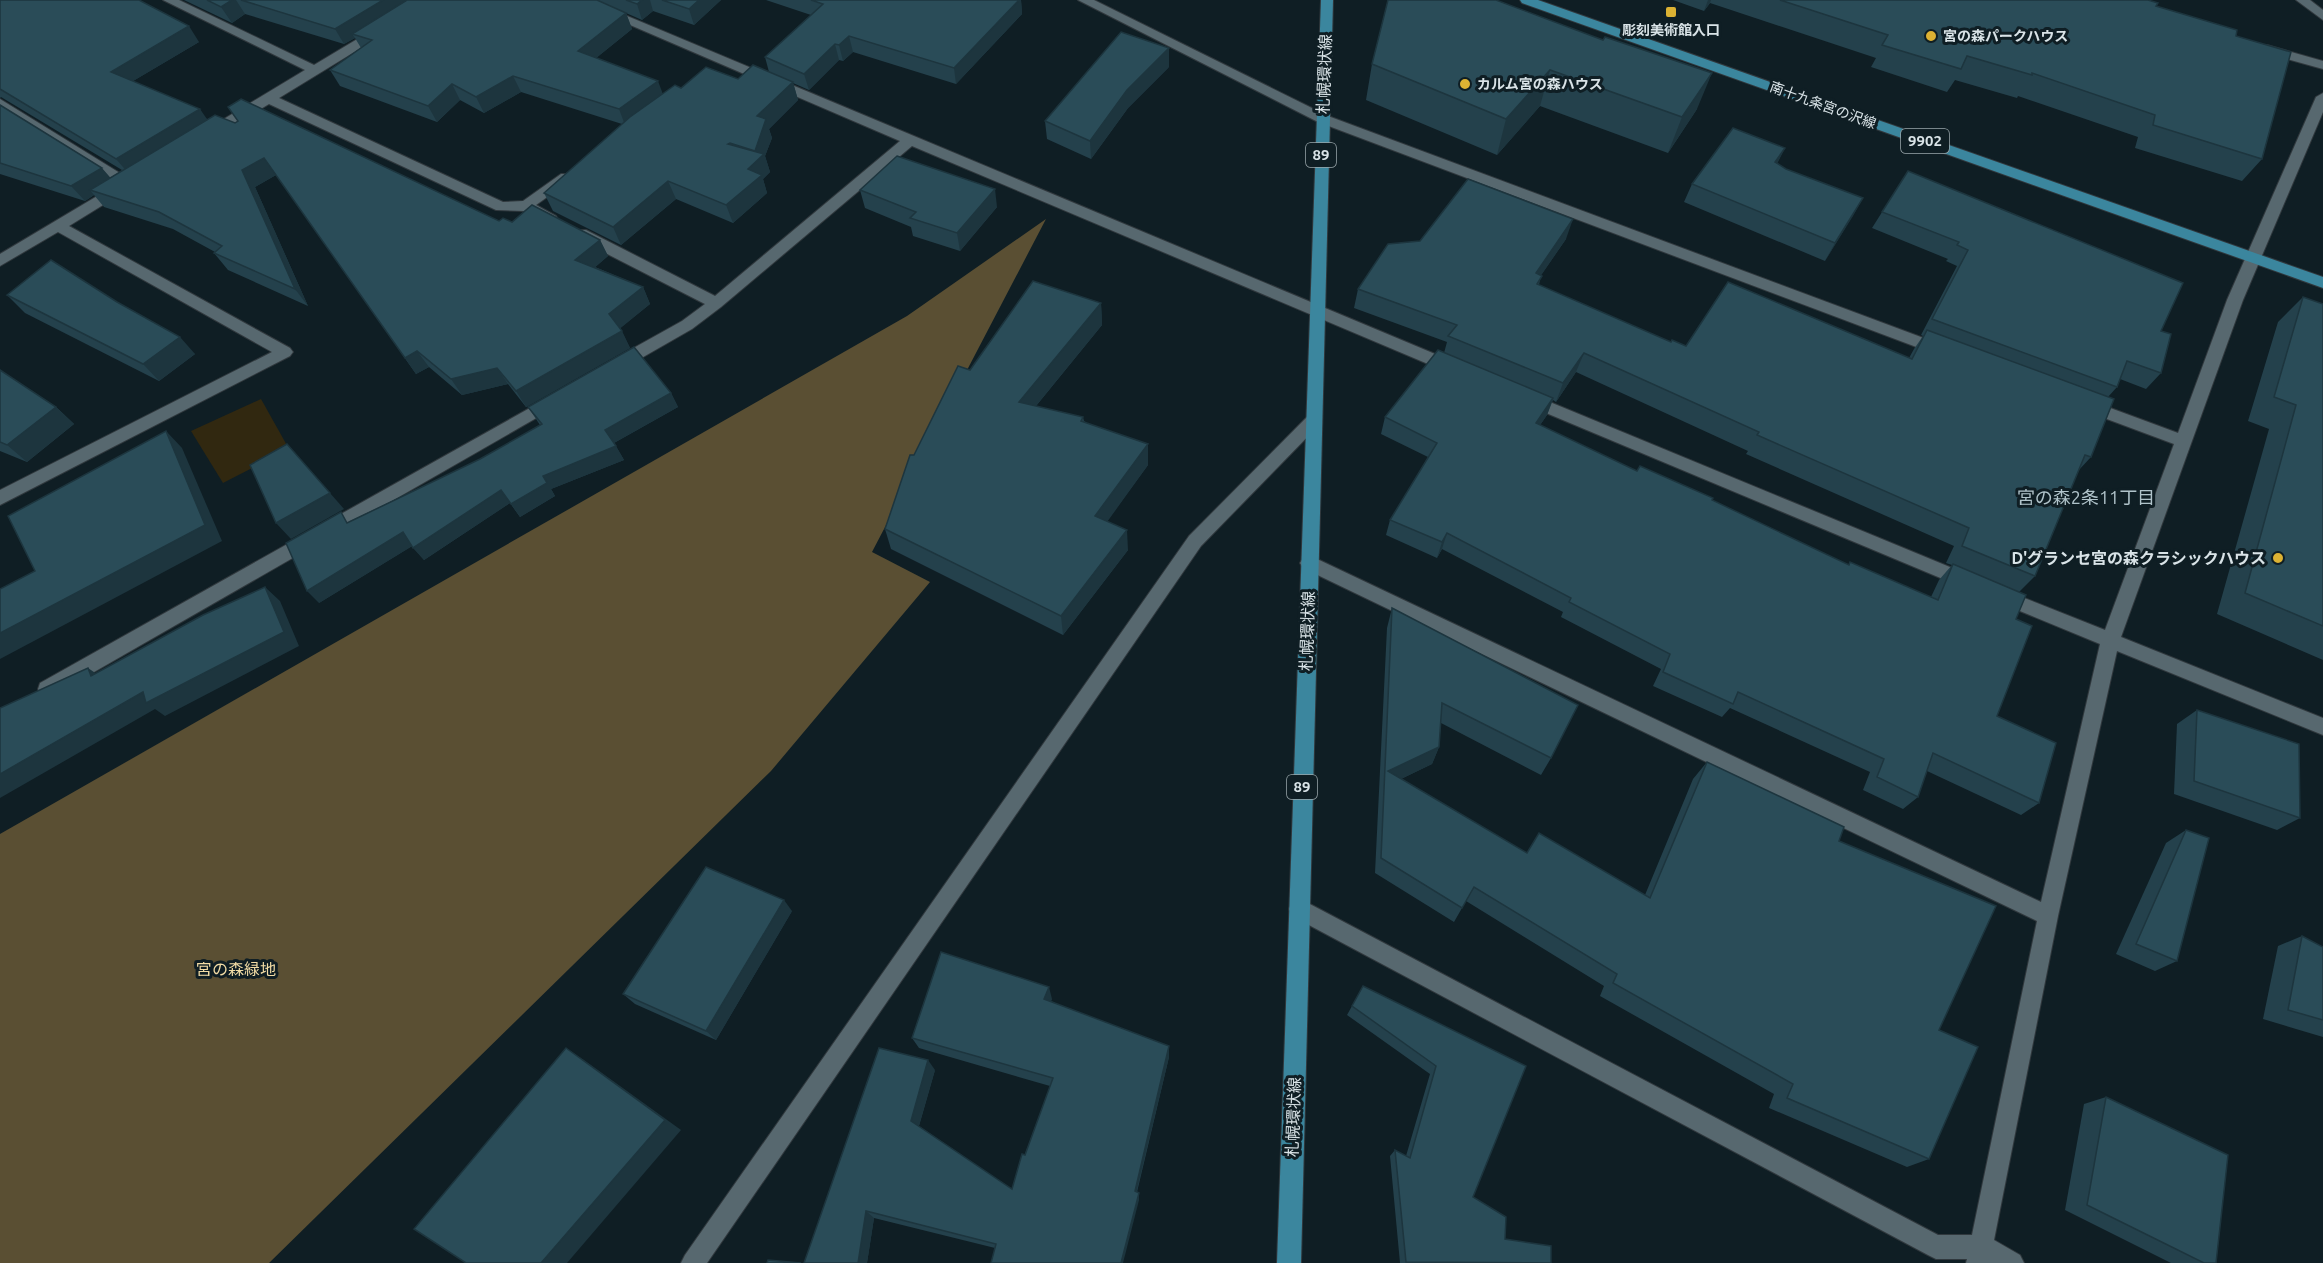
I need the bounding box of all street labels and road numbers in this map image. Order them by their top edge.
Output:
street label: 札幌環状線 [1314,34,1334,114]
street label: 南十九条宮の沢線 [1768,78,1878,132]
road number: 9902 [1901,129,1949,153]
road number: 89 [1306,143,1336,167]
street label: 札幌環状線 [1297,591,1317,671]
road number: 89 [1287,775,1317,799]
street label: 札幌環状線 [1283,1077,1303,1157]

